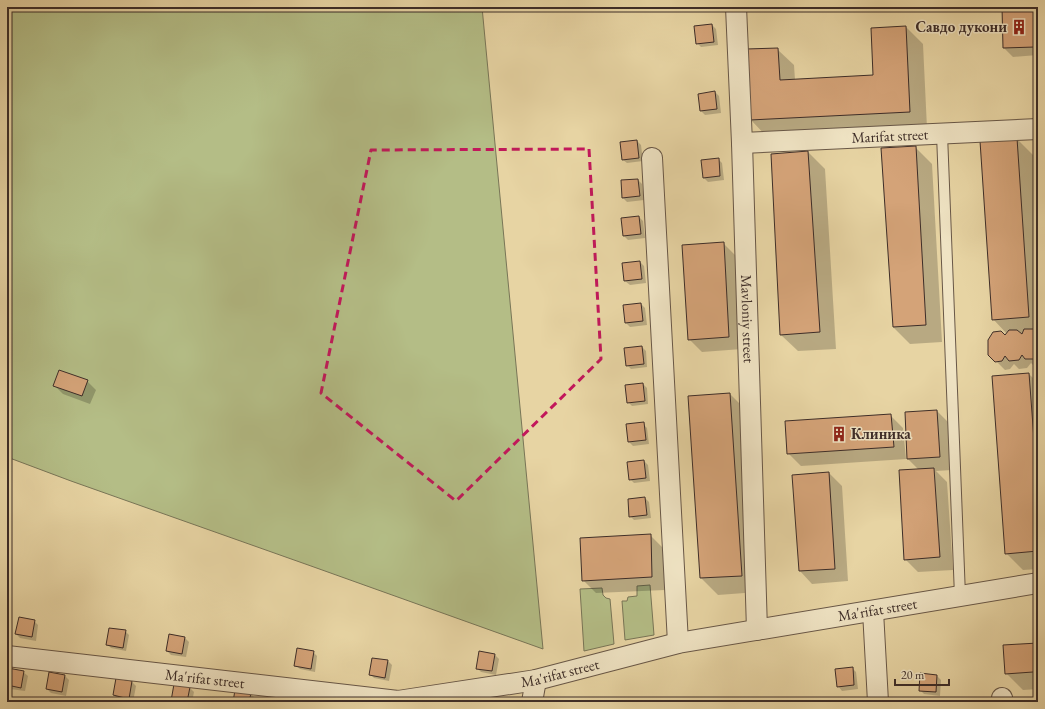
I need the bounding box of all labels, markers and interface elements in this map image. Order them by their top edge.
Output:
place label: Савдо дукони [916,17,1007,36]
building icon: Савдо дукони [1010,18,1028,36]
street label: Marifat street [851,124,929,147]
street label: Mavloniy street [737,274,759,364]
place label: Клиника [851,424,911,443]
building icon: Клиника [830,425,848,443]
street label: Ma'rifat street [836,593,919,625]
street label: Ma'rifat street [520,654,601,691]
scale bar [895,661,949,687]
street label: Ma'rifat street [164,664,246,692]
text: 20 m [901,667,925,683]

